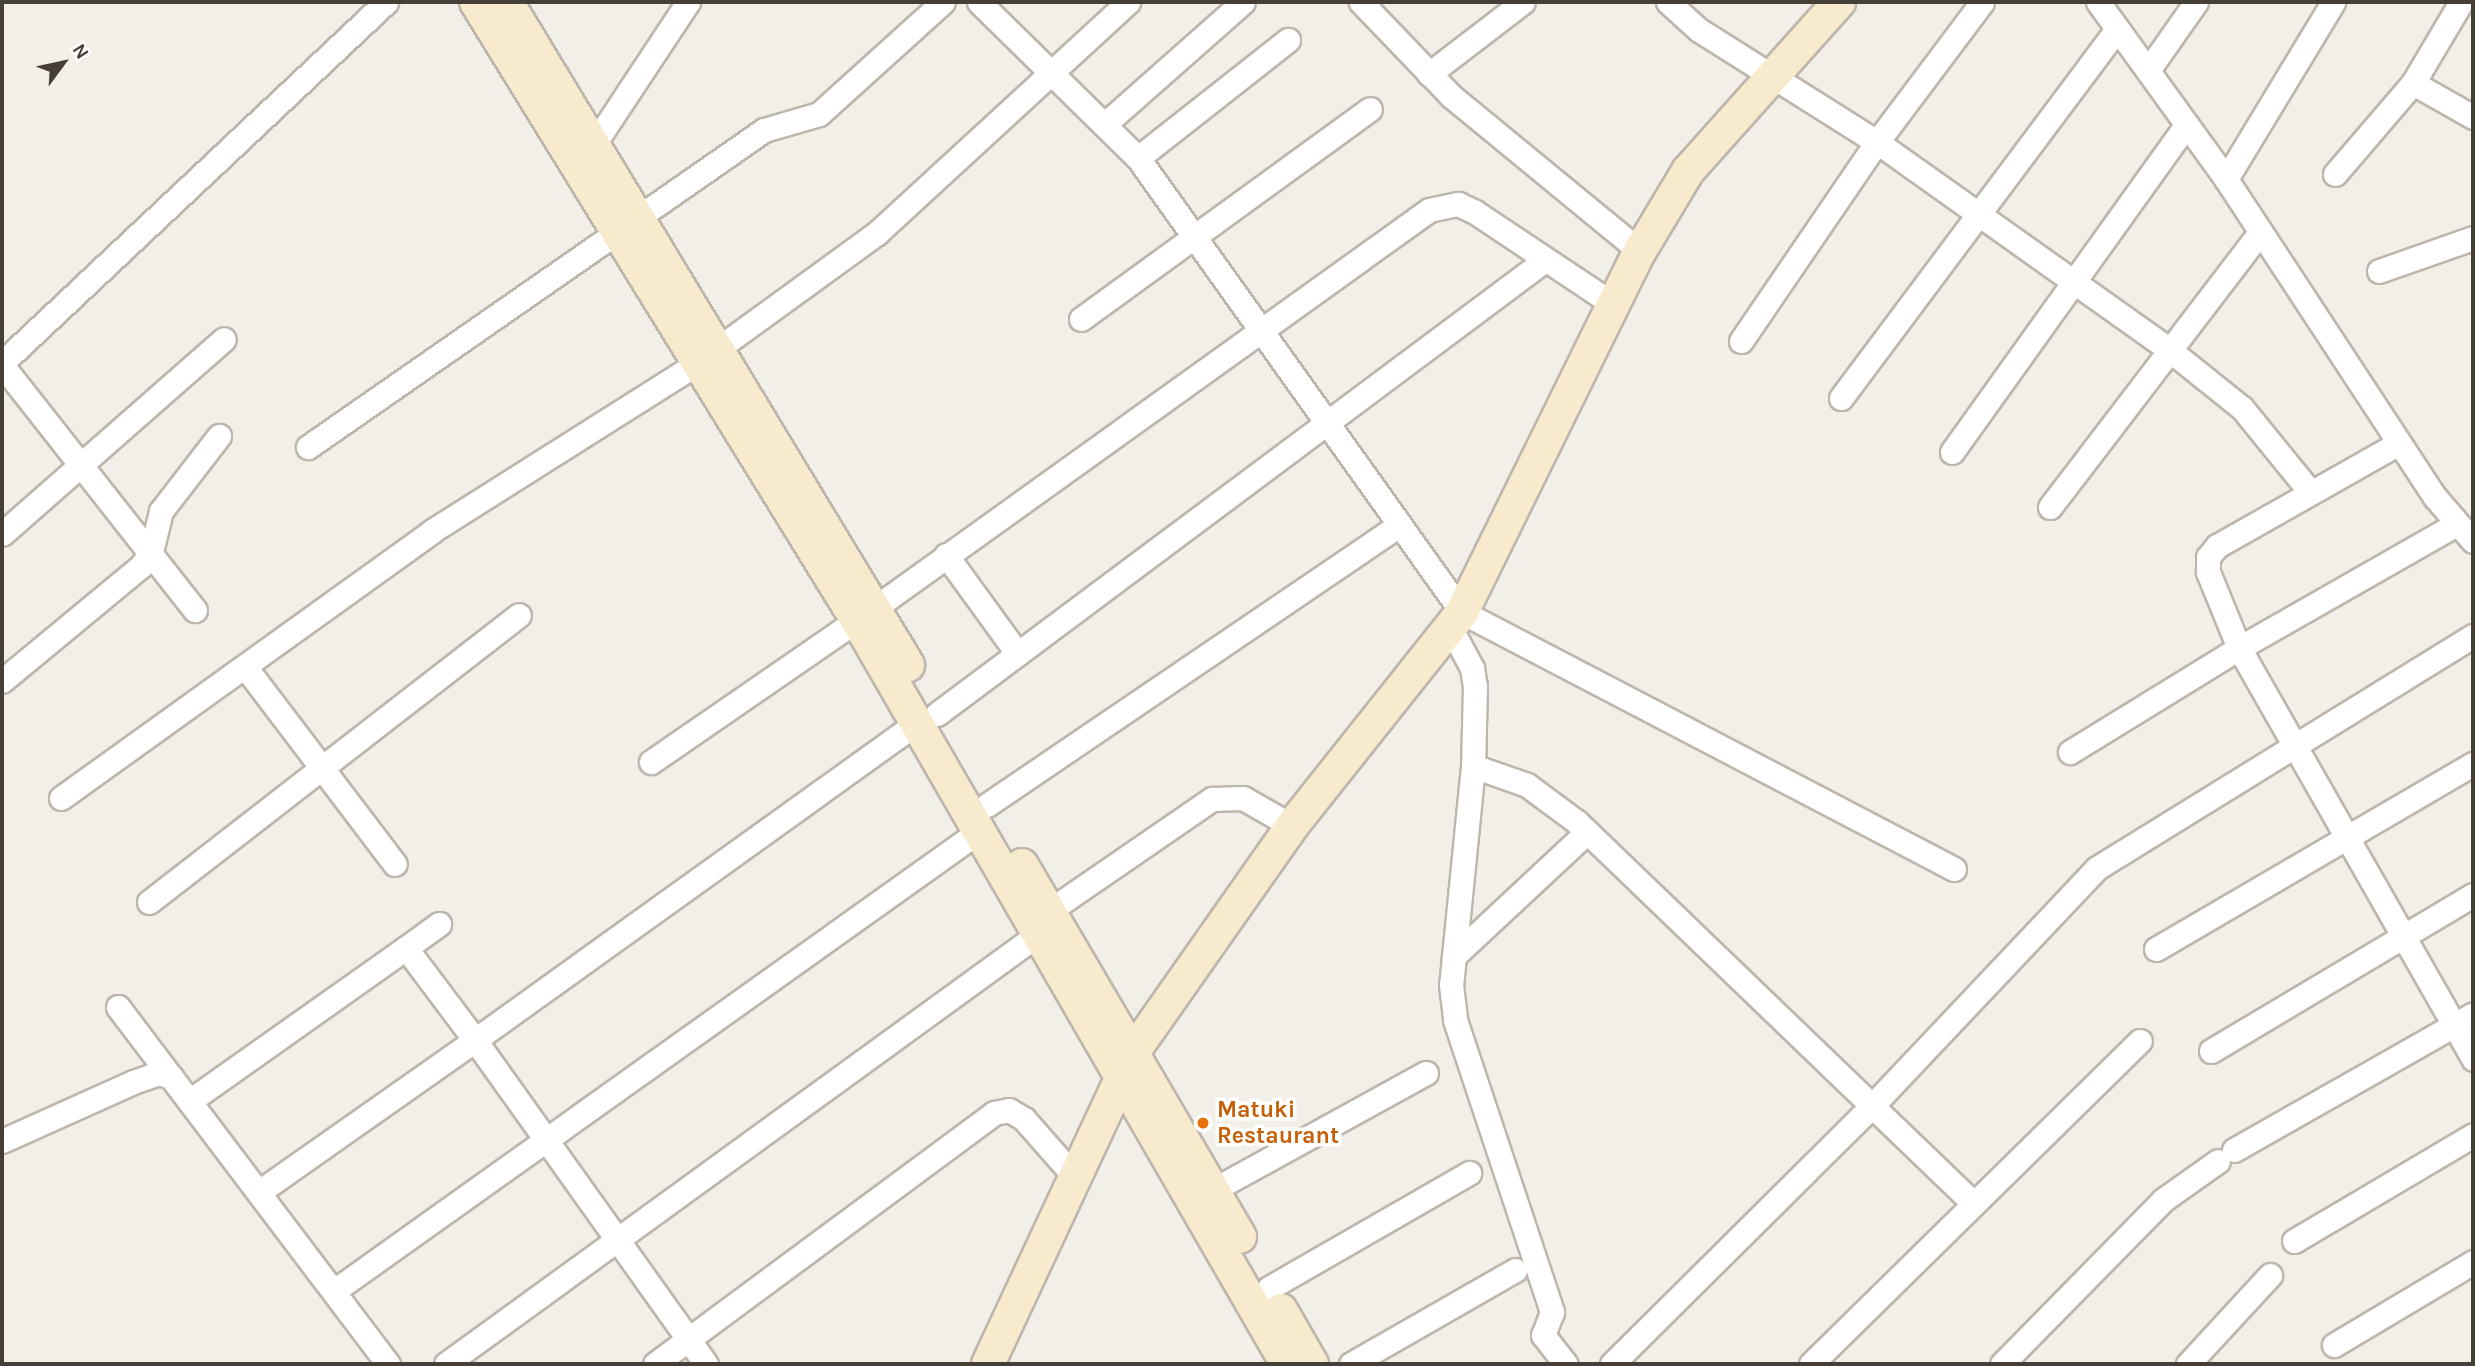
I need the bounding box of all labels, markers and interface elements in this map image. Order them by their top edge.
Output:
north arrow [28,28,98,98]
text: N [68,40,94,63]
place label: Matuki Restaurant [1217,1096,1339,1150]
marker: Matuki Restaurant [1195,1115,1211,1131]

